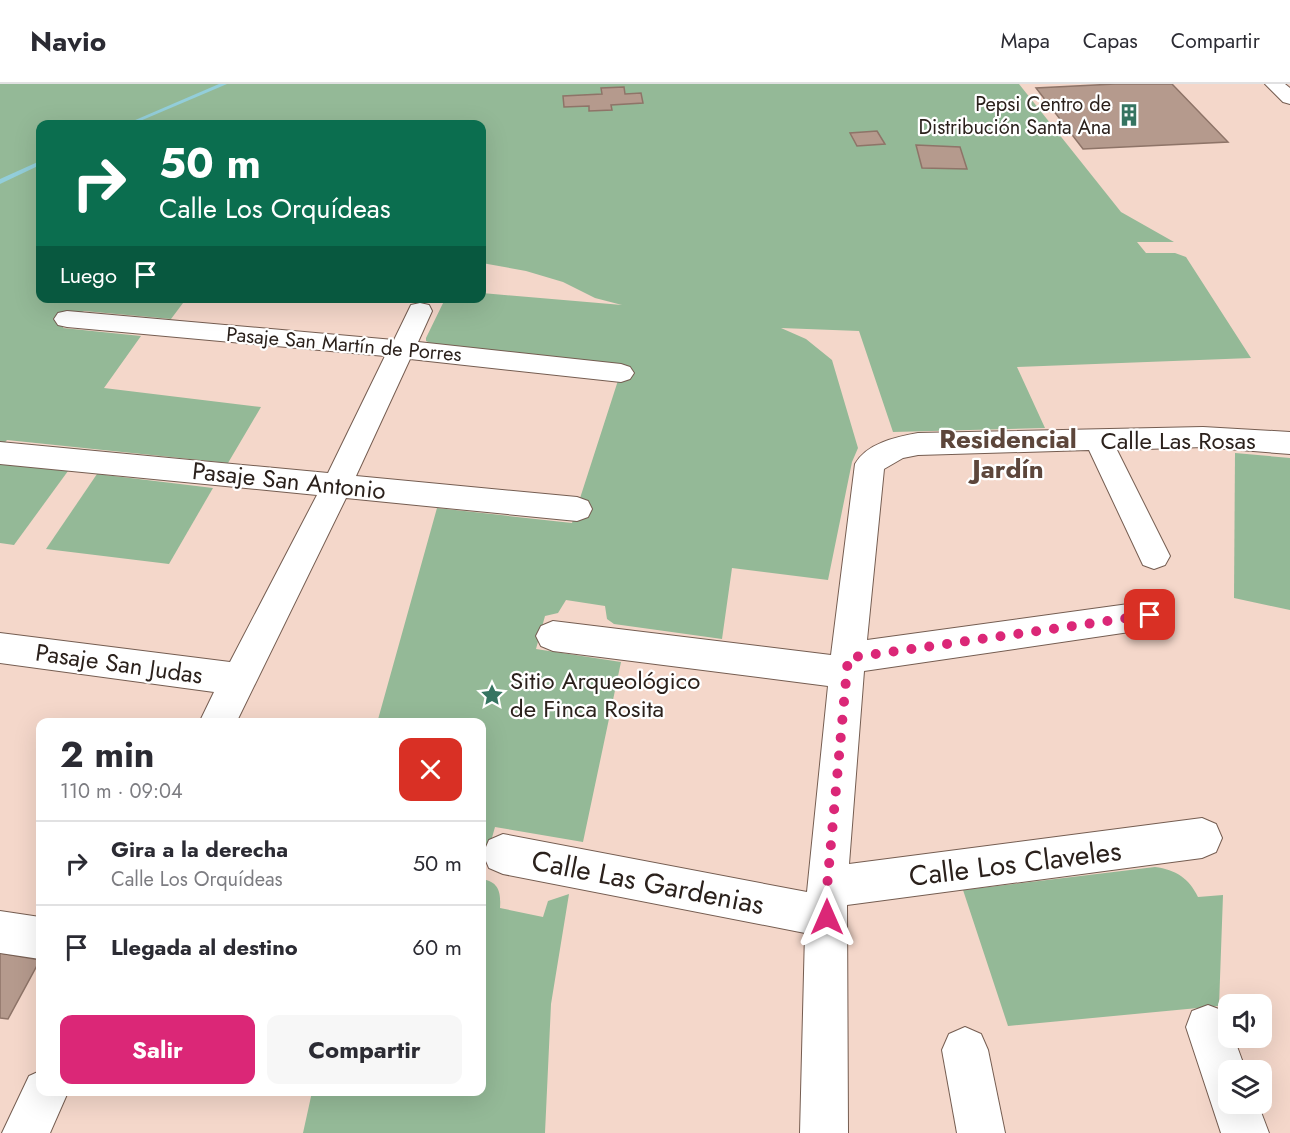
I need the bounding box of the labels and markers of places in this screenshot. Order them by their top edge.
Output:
place label: Pepsi Centro de Distribución Santa Ana [918,90,1111,142]
building icon: Pepsi Centro de Distribución Santa Ana [1116,102,1142,128]
pin [1124,589,1175,640]
place label: Sitio Arqueológico de Finca Rosita [510,663,700,726]
place icon: Sitio Arqueológico de Finca Rosita [479,682,505,708]

